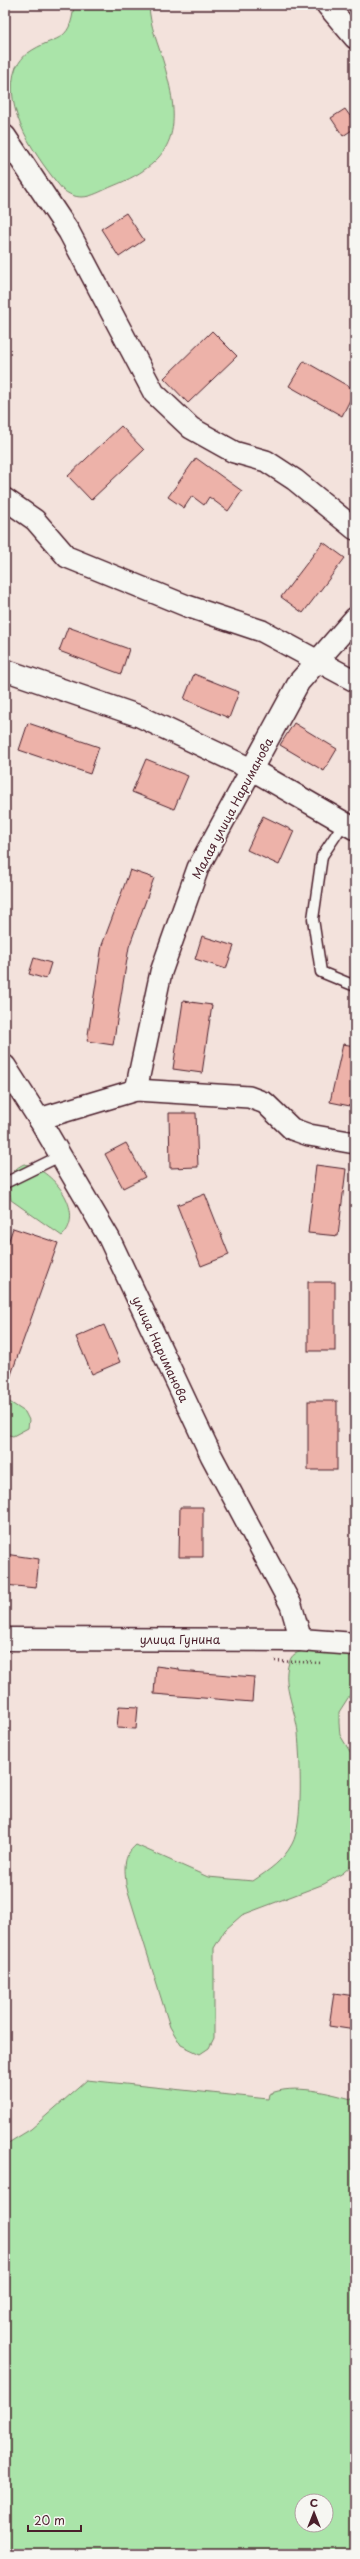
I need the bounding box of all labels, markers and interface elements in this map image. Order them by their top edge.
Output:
street label: Малая улица Нариманова [187,734,277,882]
street label: улица Нариманова [128,1293,194,1406]
street label: улица Гунина [140,1630,221,1648]
north arrow [294,2493,334,2533]
text: С [310,2494,318,2511]
scale bar [28,2507,81,2533]
text: 20 m [34,2511,65,2529]

